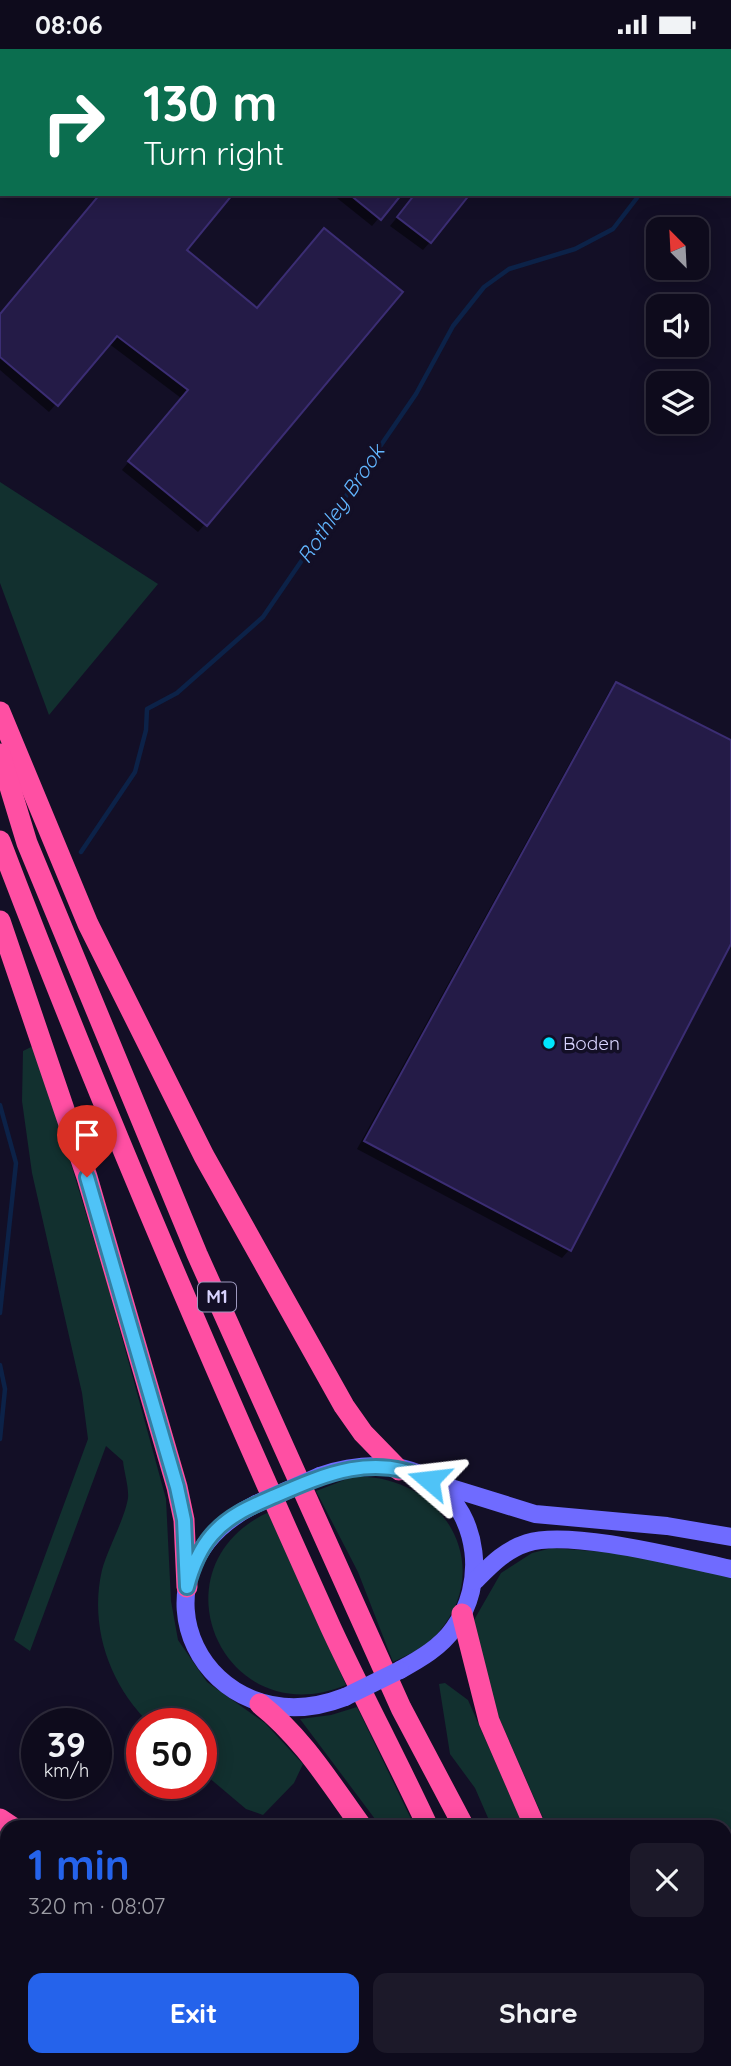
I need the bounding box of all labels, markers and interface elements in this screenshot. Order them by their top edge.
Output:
text: 08:06 [35,8,103,41]
text: 130 m [143,72,277,133]
icon: right [28,77,119,168]
text: Turn right [143,133,284,173]
north arrow [646,217,709,280]
map controls [646,217,709,434]
button: sound [646,294,709,357]
button: layers [646,371,709,434]
water label: Rothley Brook [291,438,390,568]
place label: Boden [563,1031,620,1055]
marker: Boden [541,1035,557,1051]
pin [57,1105,117,1177]
icon: arrive [68,1116,106,1154]
road number: M1 [198,1282,236,1311]
position arrow [392,1443,466,1517]
speed limit sign: 50 [126,1708,217,1799]
text: 39 [47,1722,86,1766]
text: km/h [44,1759,89,1782]
text: 1 min [28,1838,130,1891]
button: close [630,1843,704,1917]
text: 320 m · 08:07 [28,1891,165,1920]
button: Exit [28,1973,359,2053]
button: Share [373,1973,704,2053]

